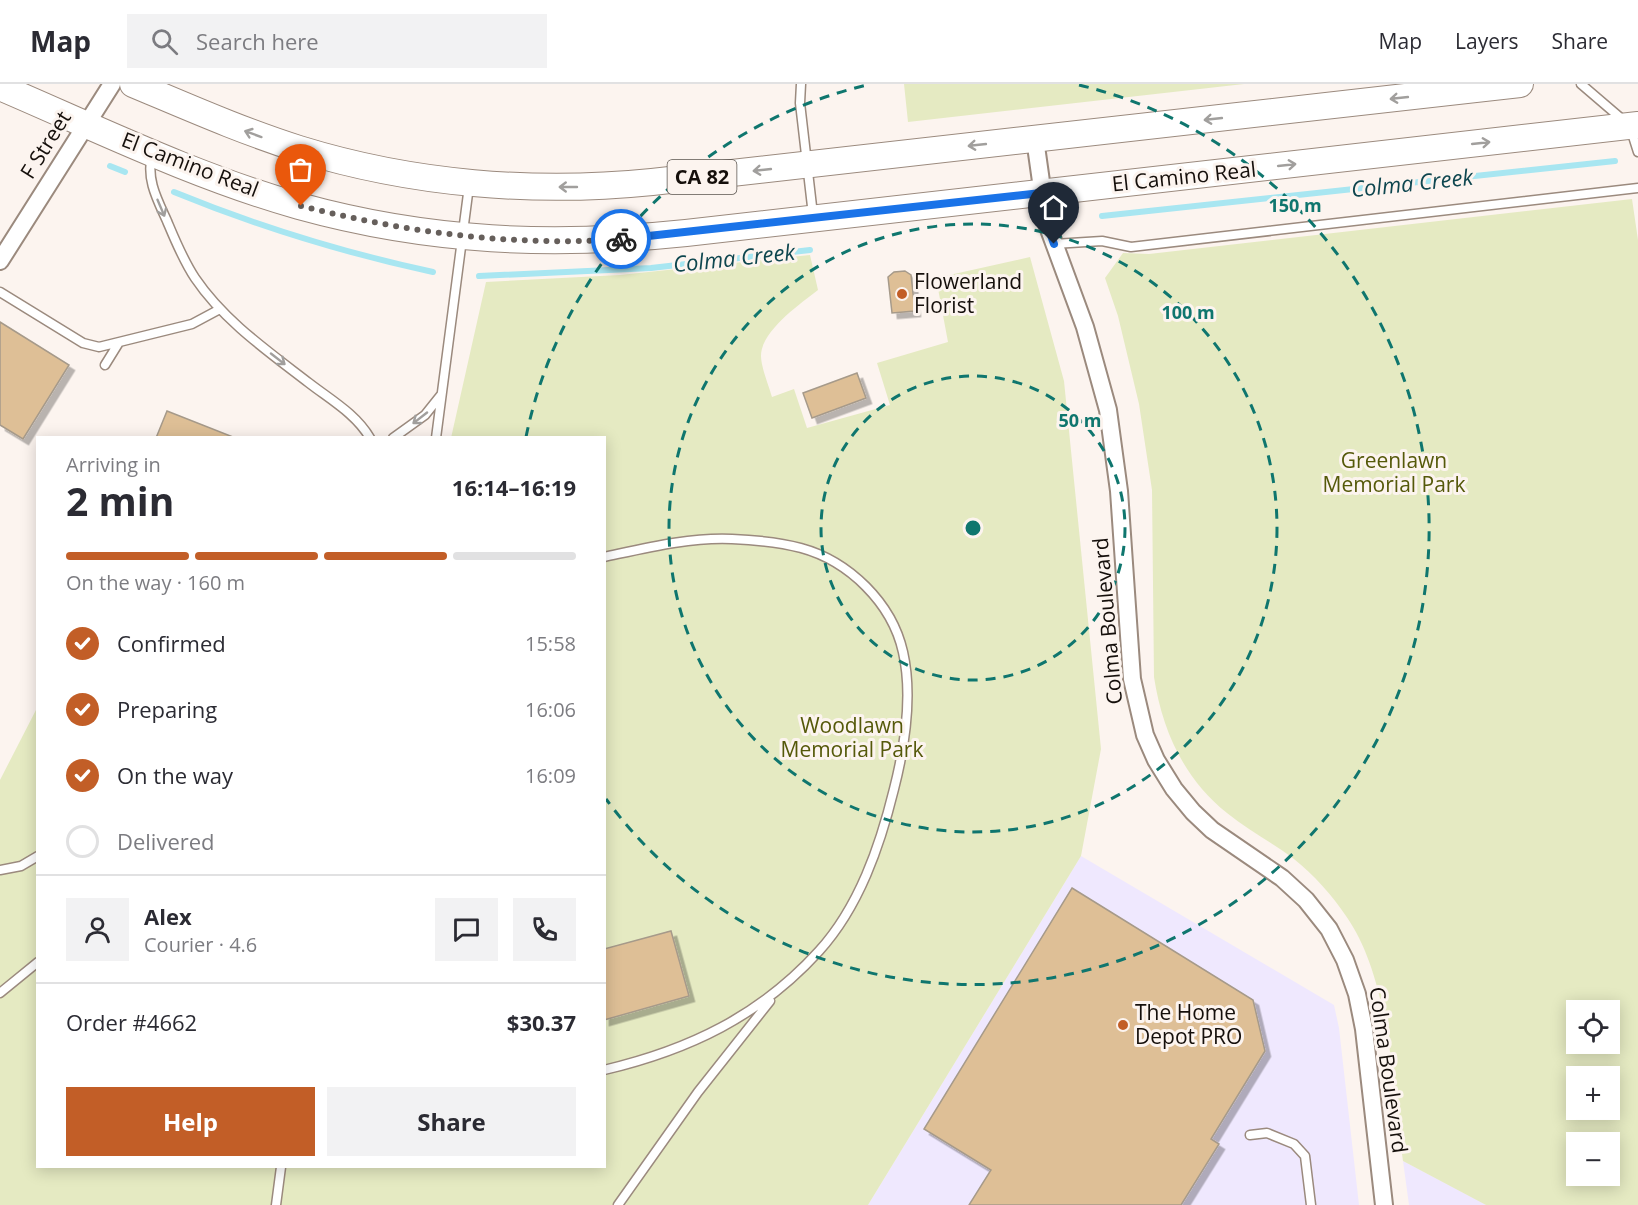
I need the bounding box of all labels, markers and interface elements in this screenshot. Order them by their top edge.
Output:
search box [127,14,547,68]
text: Map [30,22,91,60]
icon: search [148,25,181,58]
text: Search here [196,26,319,56]
text: Map [1379,27,1422,55]
text: Layers [1455,27,1519,55]
text: Share [1552,27,1608,55]
one-way arrow [1390,92,1410,103]
street label: F Street [13,105,77,184]
one-way arrow [1203,114,1223,125]
street label: El Camino Real [118,125,263,203]
one-way arrow [245,127,263,138]
one-way arrow [1470,137,1490,148]
one-way arrow [967,140,987,151]
pin [275,144,326,206]
icon: bag [284,153,317,186]
street label: El Camino Real [1110,155,1257,197]
one-way arrow [1276,159,1296,170]
road number: CA 82 [668,160,736,194]
water label: Colma Creek [1349,161,1476,203]
one-way arrow [753,165,773,176]
one-way arrow [558,181,578,193]
pin [1028,182,1079,244]
icon: home [1037,191,1070,224]
text: 150 m [1268,193,1322,217]
one-way arrow [156,198,167,216]
courier [591,209,651,269]
icon: bike [605,223,638,256]
water label: Colma Creek [671,236,798,278]
place label: Flowerland Florist [914,267,1022,319]
marker: Flowerland Florist [895,287,909,301]
text: 100 m [1161,300,1215,324]
one-way arrow [270,353,286,366]
text: 50 m [1059,408,1101,432]
one-way arrow [413,411,429,424]
park label: Greenlawn Memorial Park [1323,446,1465,498]
text: Arriving in [66,451,161,478]
text: 16:14–16:19 [452,472,576,502]
text: 2 min [66,474,174,527]
centre of rings [963,518,983,538]
street label: Colma Boulevard [1086,536,1128,706]
text: On the way · 160 m [66,569,245,596]
icon: check [66,627,99,660]
text: Confirmed [117,628,226,658]
text: 15:58 [525,630,576,657]
icon: check [66,693,99,726]
text: Preparing [117,694,217,724]
text: 16:06 [525,696,576,723]
park label: Woodlawn Memorial Park [781,711,923,763]
icon: check [66,759,99,792]
text: On the way [117,760,233,790]
text: 16:09 [525,762,576,789]
text: Delivered [117,826,215,856]
button: person [66,898,129,961]
button: chat [435,898,498,961]
button: phone [513,898,576,961]
text: Alex [144,901,192,931]
text: Courier · 4.6 [144,931,257,958]
street label: Colma Boulevard [1363,985,1415,1155]
place label: The Home Depot PRO [1135,998,1242,1050]
map controls [1566,1000,1620,1186]
button: locate [1566,1000,1620,1054]
text: Order #4662 [66,1007,197,1037]
text: $30.37 [507,1007,576,1037]
marker: The Home Depot PRO [1116,1018,1130,1032]
button: + [1566,1066,1620,1120]
button: Help [66,1087,315,1156]
button: Share [327,1087,576,1156]
button: − [1566,1132,1620,1186]

